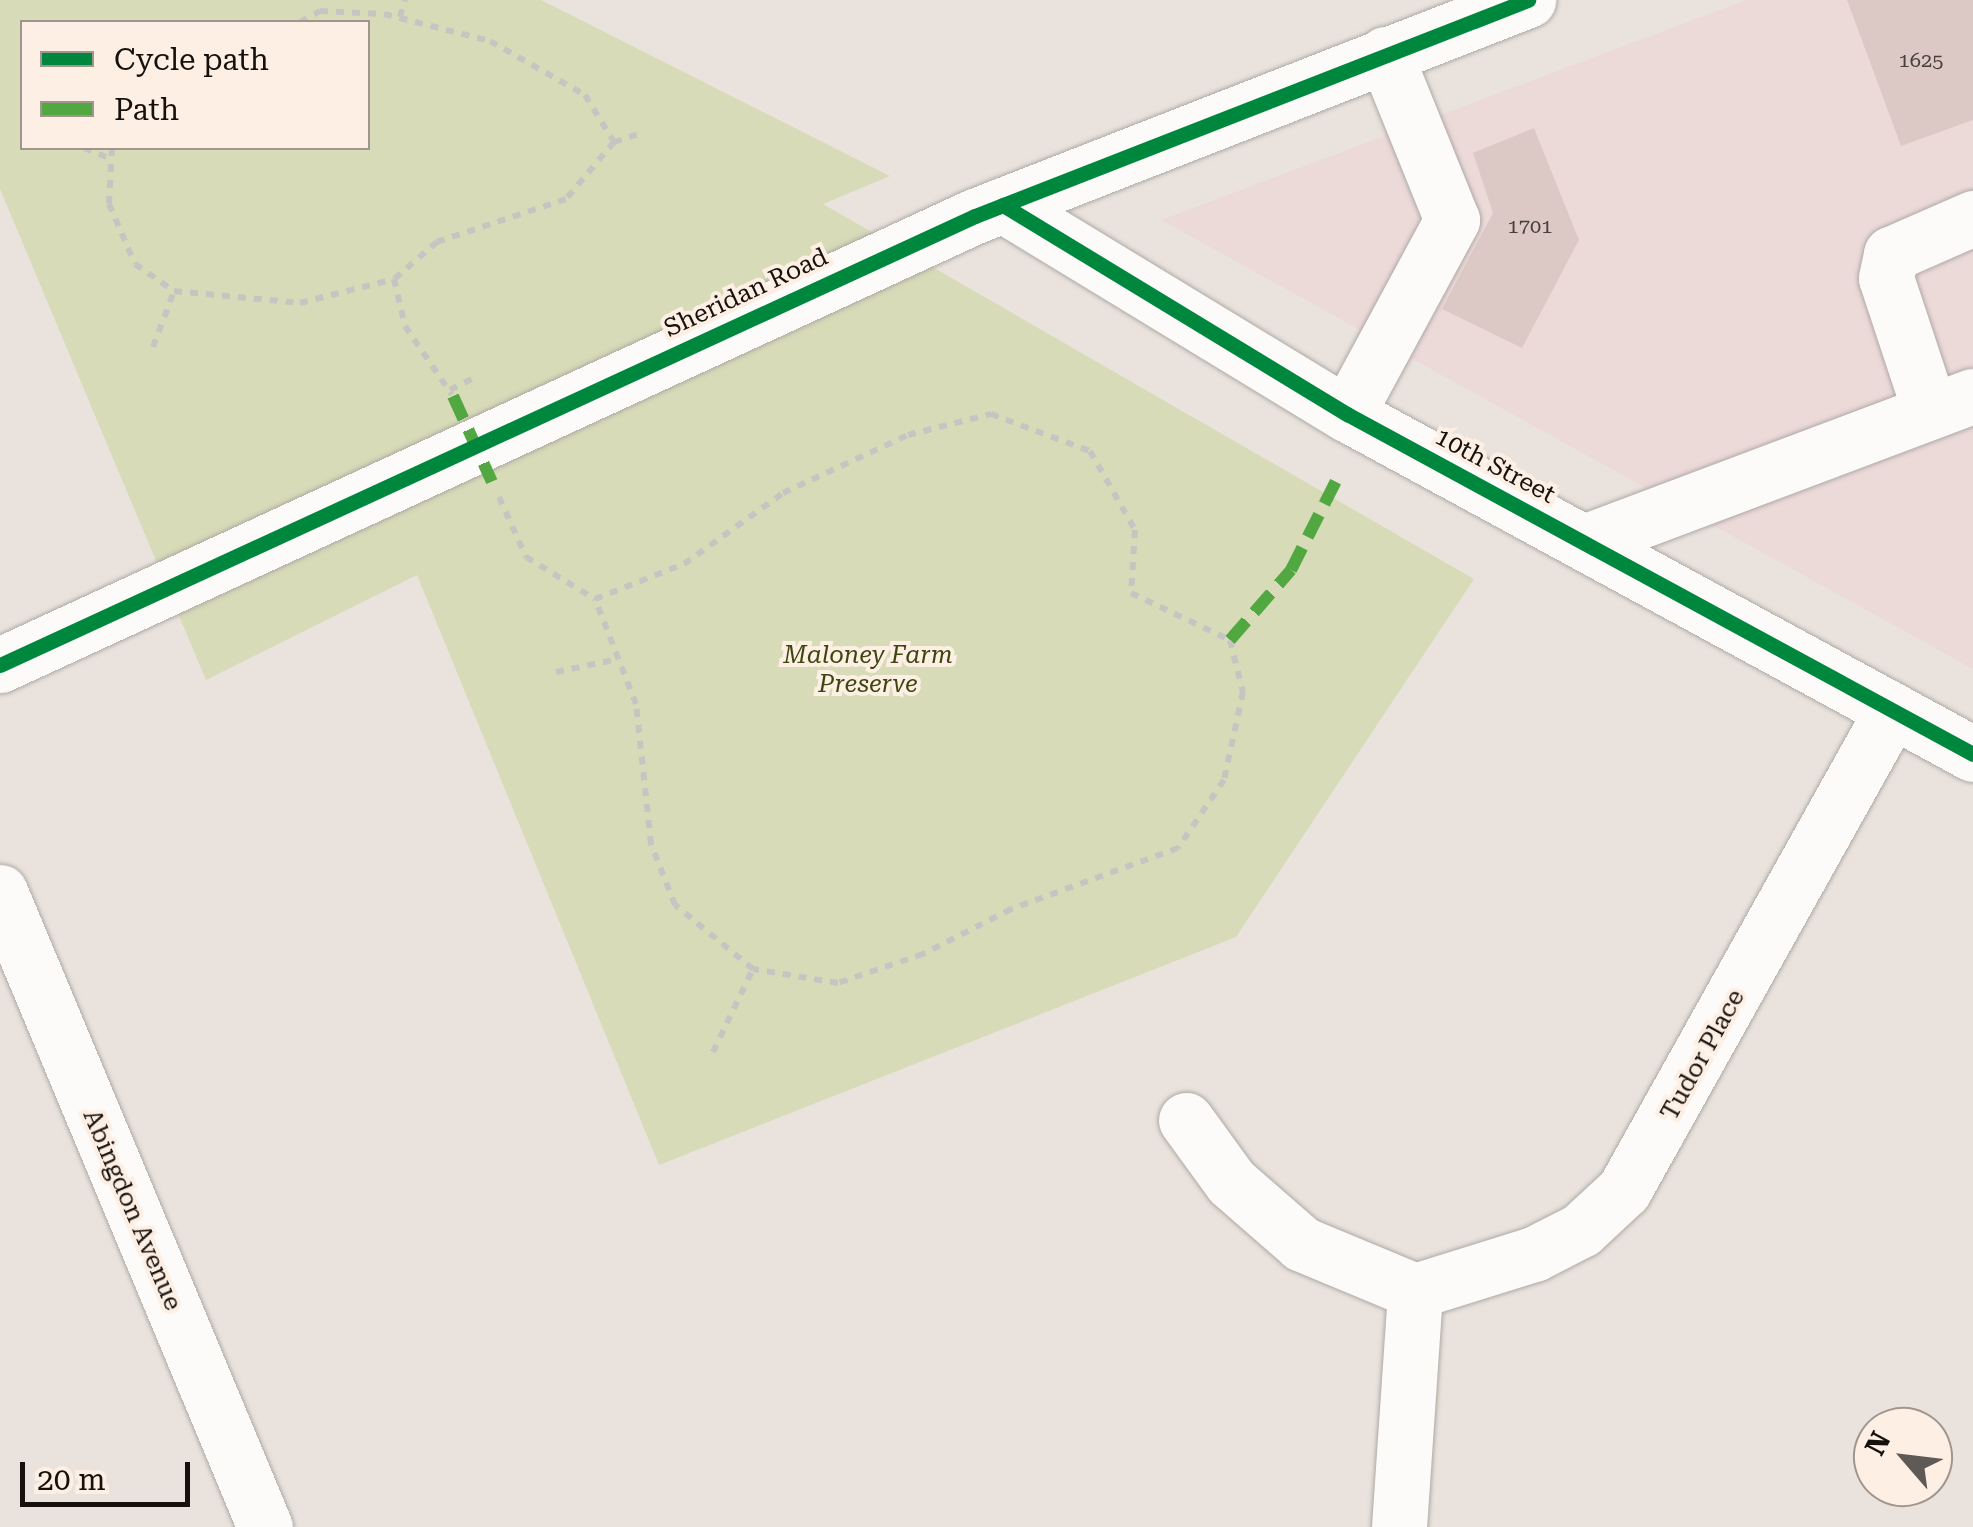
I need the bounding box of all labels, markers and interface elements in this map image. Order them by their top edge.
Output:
legend [20,20,370,150]
text: Cycle path [114,42,269,77]
house number: 1625 [1899,48,1943,72]
text: Path [114,92,179,127]
house number: 1701 [1508,214,1552,238]
street label: Sheridan Road [659,242,833,344]
street label: 10th Street [1430,422,1560,510]
park label: Maloney Farm Preserve [783,641,953,700]
street label: Tudor Place [1655,984,1751,1126]
street label: Abingdon Avenue [76,1105,188,1315]
north arrow [1853,1407,1953,1507]
text: N [1858,1426,1897,1461]
scale bar [25,1442,195,1504]
text: 20 m [37,1462,106,1497]

